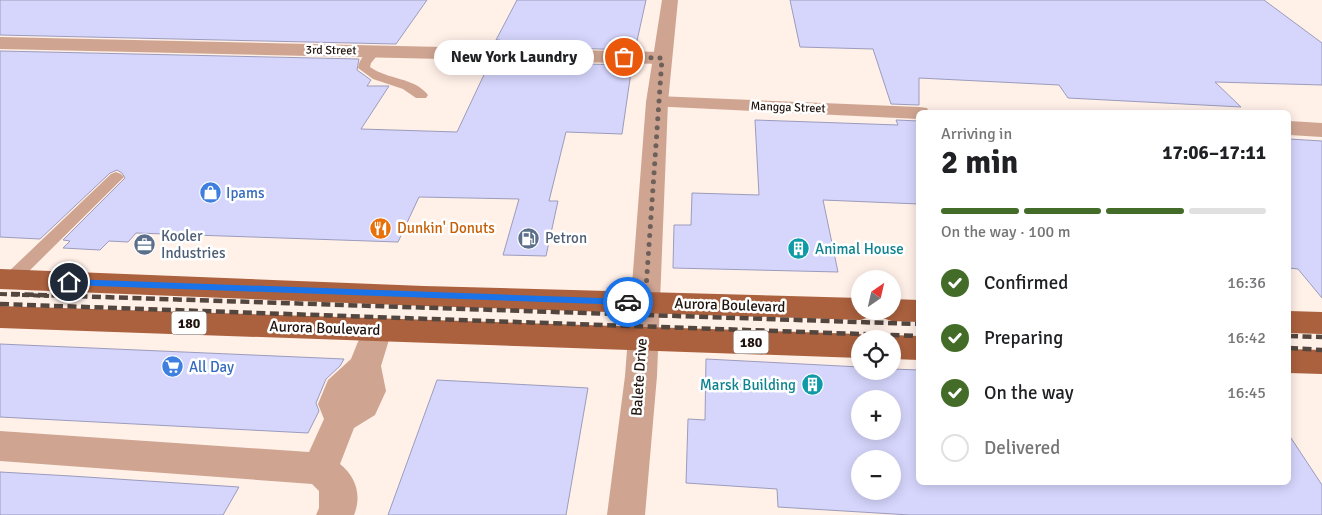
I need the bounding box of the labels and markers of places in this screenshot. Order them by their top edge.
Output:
pin [603,36,645,78]
callout: New York Laundry [434,40,594,74]
shop icon: Ipams [198,181,222,205]
place label: Ipams [226,184,265,202]
restaurant icon: Dunkin' Donuts [369,216,393,240]
place label: Dunkin' Donuts [397,219,495,237]
fuel station icon: Petron [517,226,541,250]
place label: Kooler Industries [161,227,226,262]
place label: Petron [545,229,587,247]
office icon: Kooler Industries [133,233,157,257]
building icon: Animal House [787,237,811,261]
place label: Animal House [815,240,904,258]
pin [48,261,90,303]
supermarket icon: All Day [161,355,185,379]
place label: All Day [189,358,234,376]
building icon: Marsk Building [800,373,824,397]
place label: Marsk Building [700,376,796,394]

